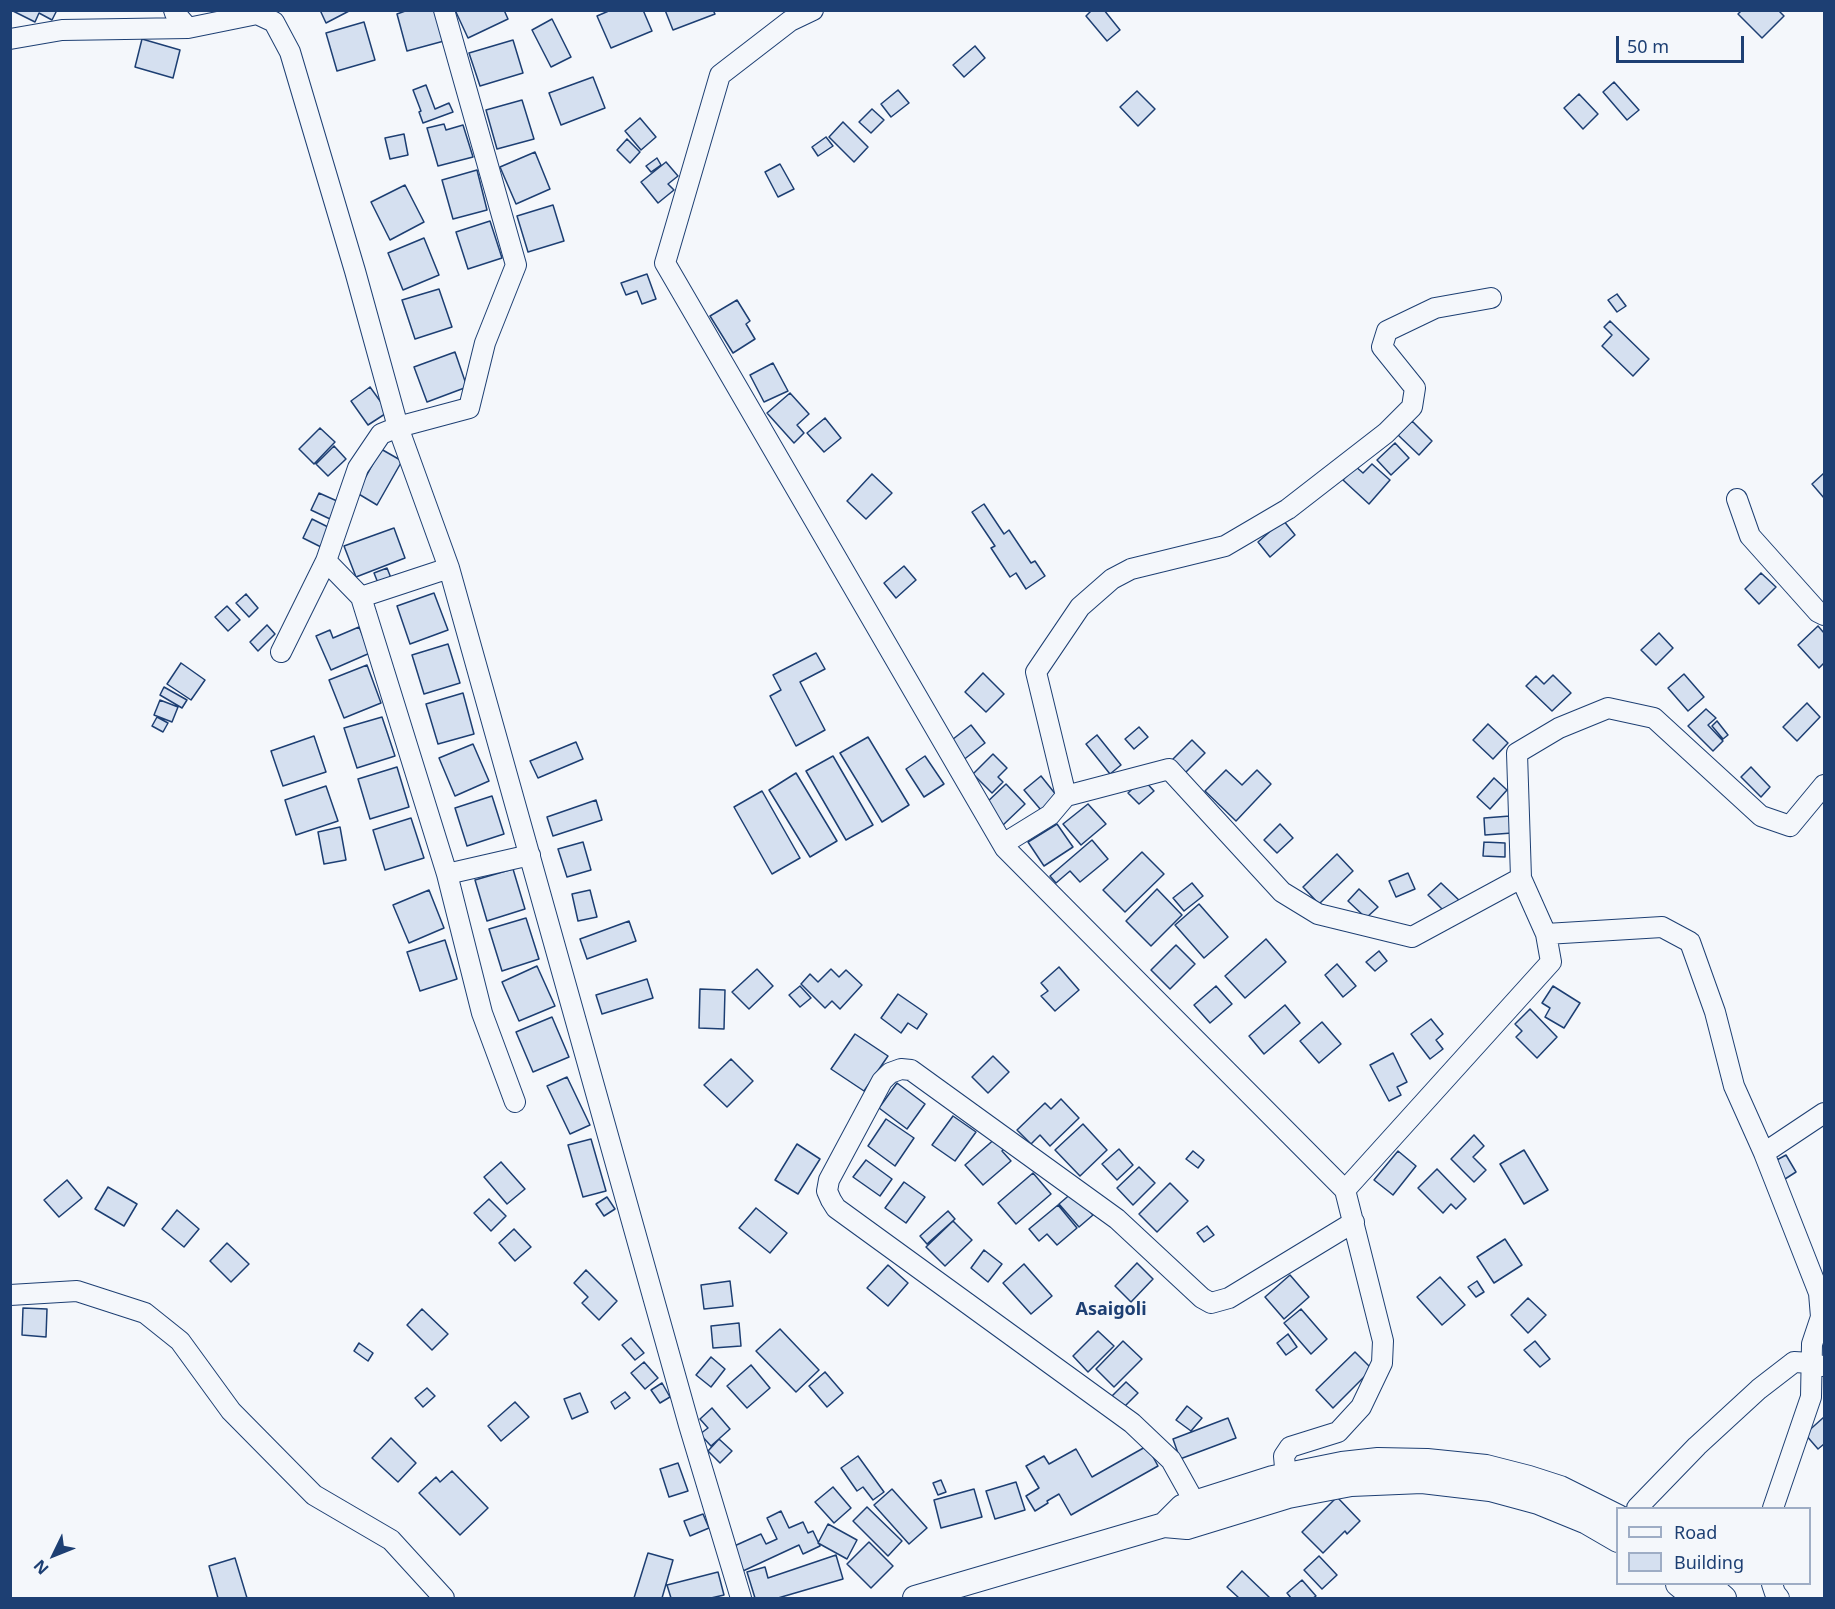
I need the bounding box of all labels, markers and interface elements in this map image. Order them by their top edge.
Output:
scale bar [1619,24,1746,62]
text: 50 m [1627,34,1669,58]
district label: Asaigoli [1075,1299,1147,1321]
legend [1616,1507,1811,1585]
text: Road [1674,1520,1717,1544]
north arrow [24,1525,84,1585]
text: Building [1674,1550,1744,1574]
text: N [28,1555,53,1580]

